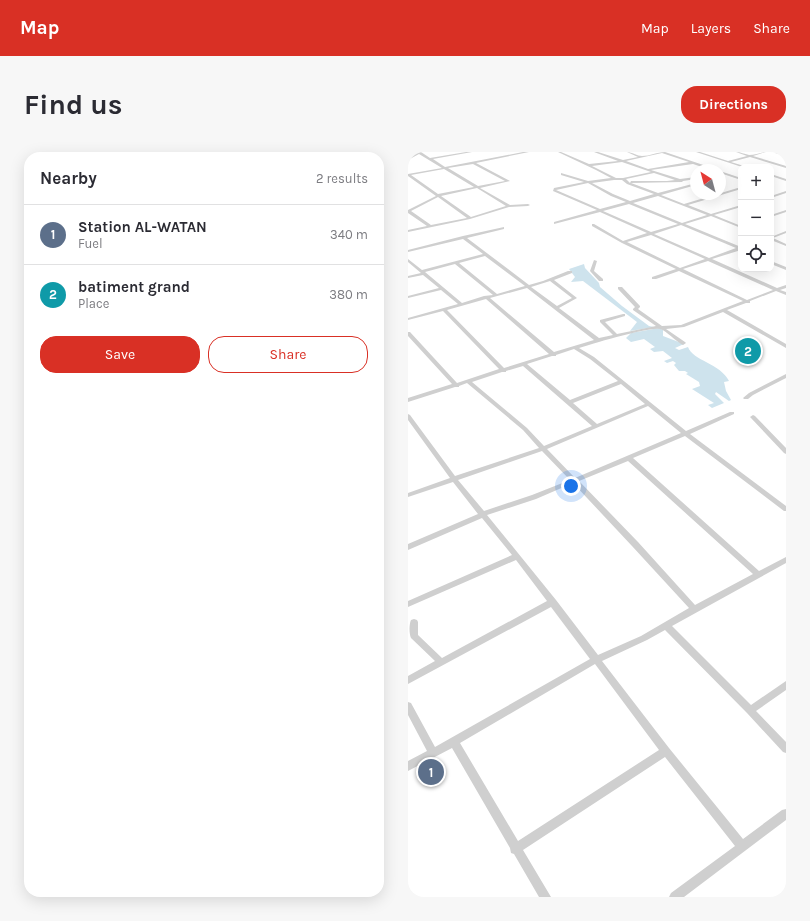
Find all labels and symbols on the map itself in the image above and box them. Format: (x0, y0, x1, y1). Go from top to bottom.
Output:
north arrow (690, 164, 726, 200)
pin: 2 (735, 336, 761, 366)
your location (561, 476, 581, 496)
pin: 1 (418, 757, 444, 787)

